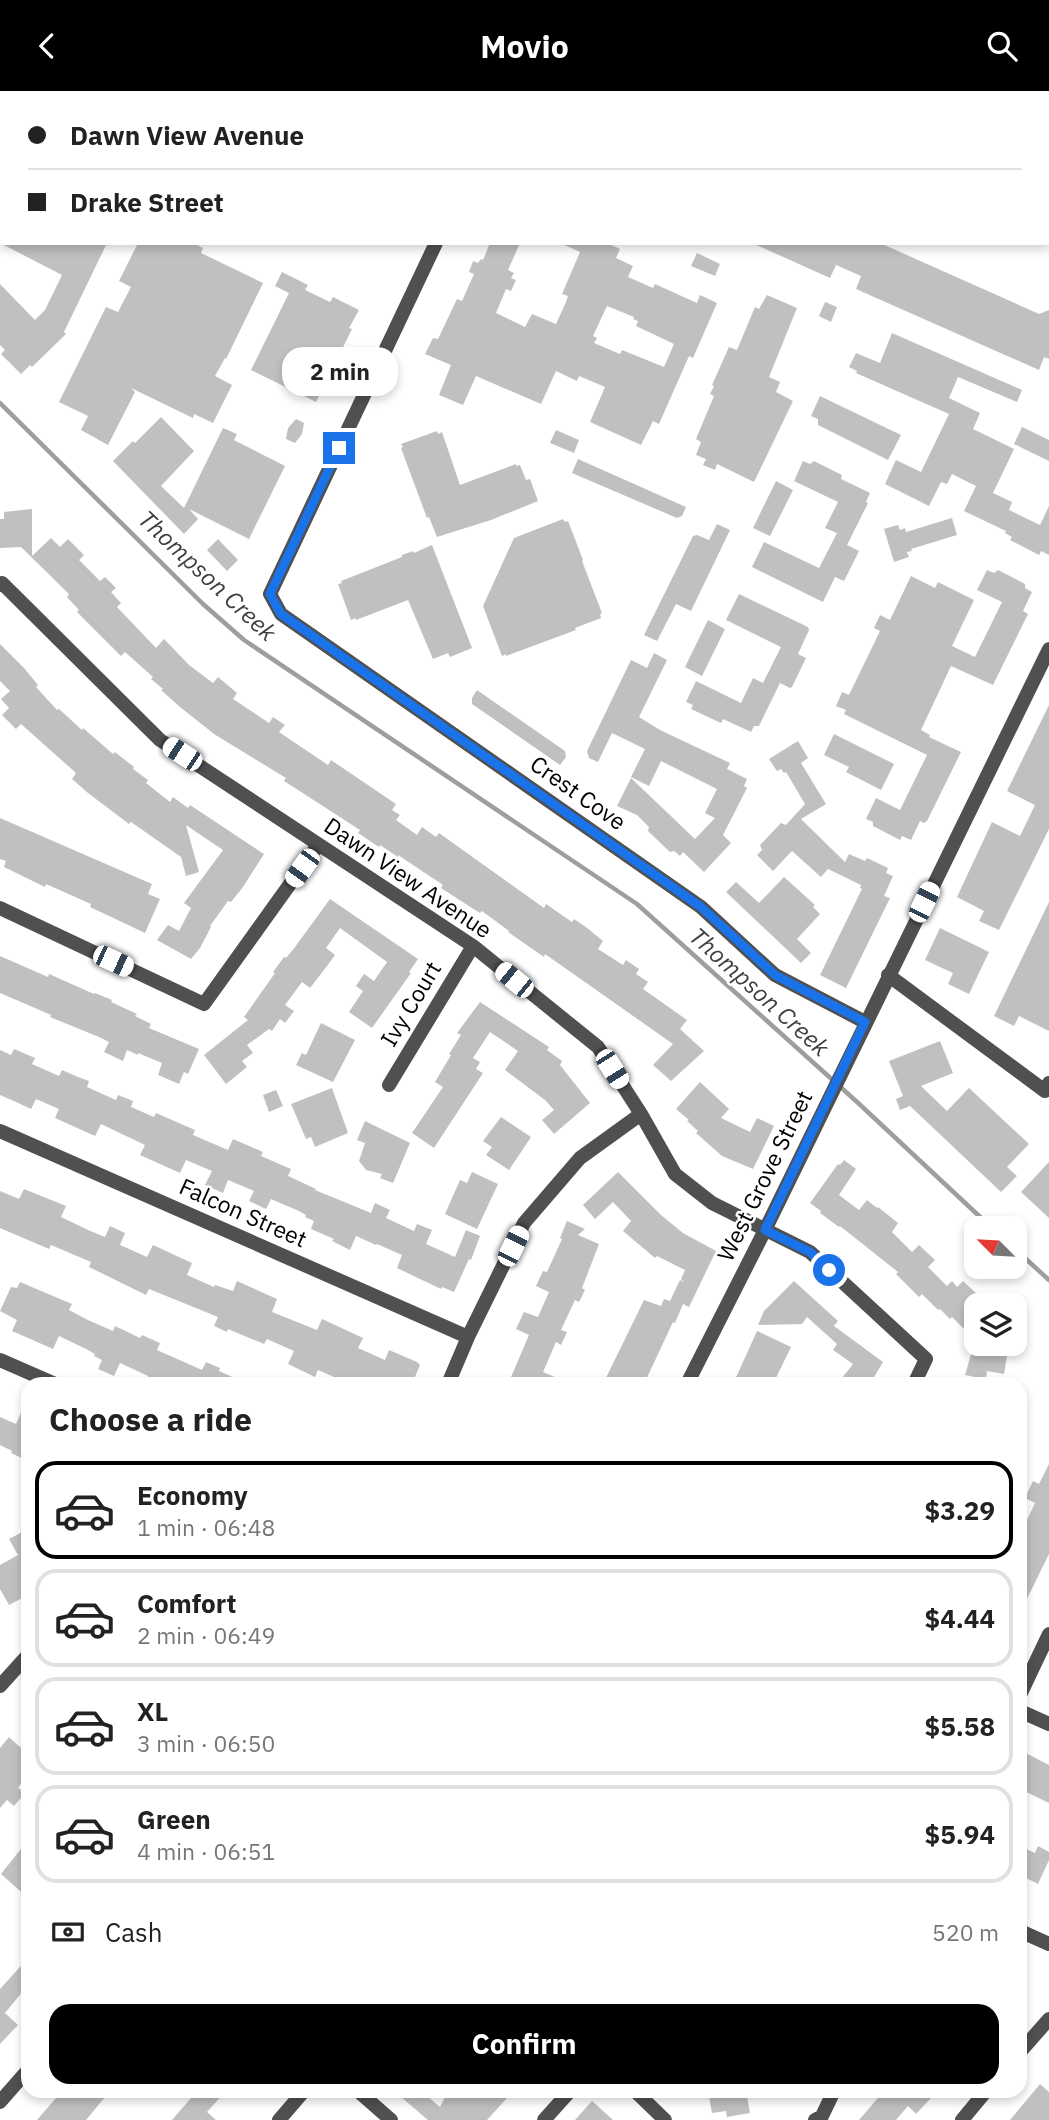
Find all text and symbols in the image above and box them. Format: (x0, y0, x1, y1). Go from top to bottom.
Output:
text: Movio (480, 25, 569, 67)
icon: back (28, 27, 66, 65)
icon: search (983, 27, 1021, 65)
text: Dawn View Avenue (70, 118, 304, 152)
text: Drake Street (70, 185, 224, 219)
callout: 2 min (281, 347, 397, 395)
text: 2 min (310, 356, 370, 386)
route end (323, 432, 355, 464)
water label: Thompson Creek (132, 503, 284, 648)
car (159, 734, 206, 774)
street label: Crest Cove (525, 748, 632, 836)
street label: Dawn View Avenue (319, 810, 498, 944)
car (282, 845, 323, 891)
car (906, 879, 943, 925)
water label: Thompson Creek (683, 920, 837, 1063)
car (90, 943, 137, 979)
street label: Ivy Court (373, 955, 447, 1052)
car (492, 959, 537, 1001)
car (592, 1046, 633, 1092)
street label: West Grove Street (710, 1085, 818, 1266)
street label: Falcon Street (175, 1171, 312, 1254)
north arrow (964, 1216, 1027, 1279)
map controls (964, 1216, 1027, 1356)
car (495, 1223, 532, 1269)
route start (813, 1254, 845, 1286)
button: layers (964, 1293, 1027, 1356)
text: Choose a ride (49, 1398, 252, 1440)
text: Economy (137, 1478, 248, 1512)
icon: car (53, 1479, 116, 1542)
text: $3.29 (925, 1493, 995, 1527)
text: 1 min · 06:48 (137, 1512, 275, 1542)
text: Comfort (137, 1586, 236, 1620)
icon: car (53, 1587, 116, 1650)
text: $4.44 (925, 1601, 995, 1635)
text: 2 min · 06:49 (137, 1620, 275, 1650)
text: XL (137, 1694, 168, 1728)
icon: car (53, 1695, 116, 1758)
text: $5.58 (925, 1709, 995, 1743)
text: 3 min · 06:50 (137, 1728, 275, 1758)
text: Green (137, 1802, 211, 1836)
icon: car (53, 1803, 116, 1866)
text: $5.94 (925, 1817, 995, 1851)
text: 4 min · 06:51 (137, 1836, 275, 1866)
icon: cash (49, 1913, 87, 1951)
text: Cash (105, 1915, 162, 1949)
text: 520 m (932, 1917, 999, 1947)
button: Confirm (49, 2004, 999, 2084)

